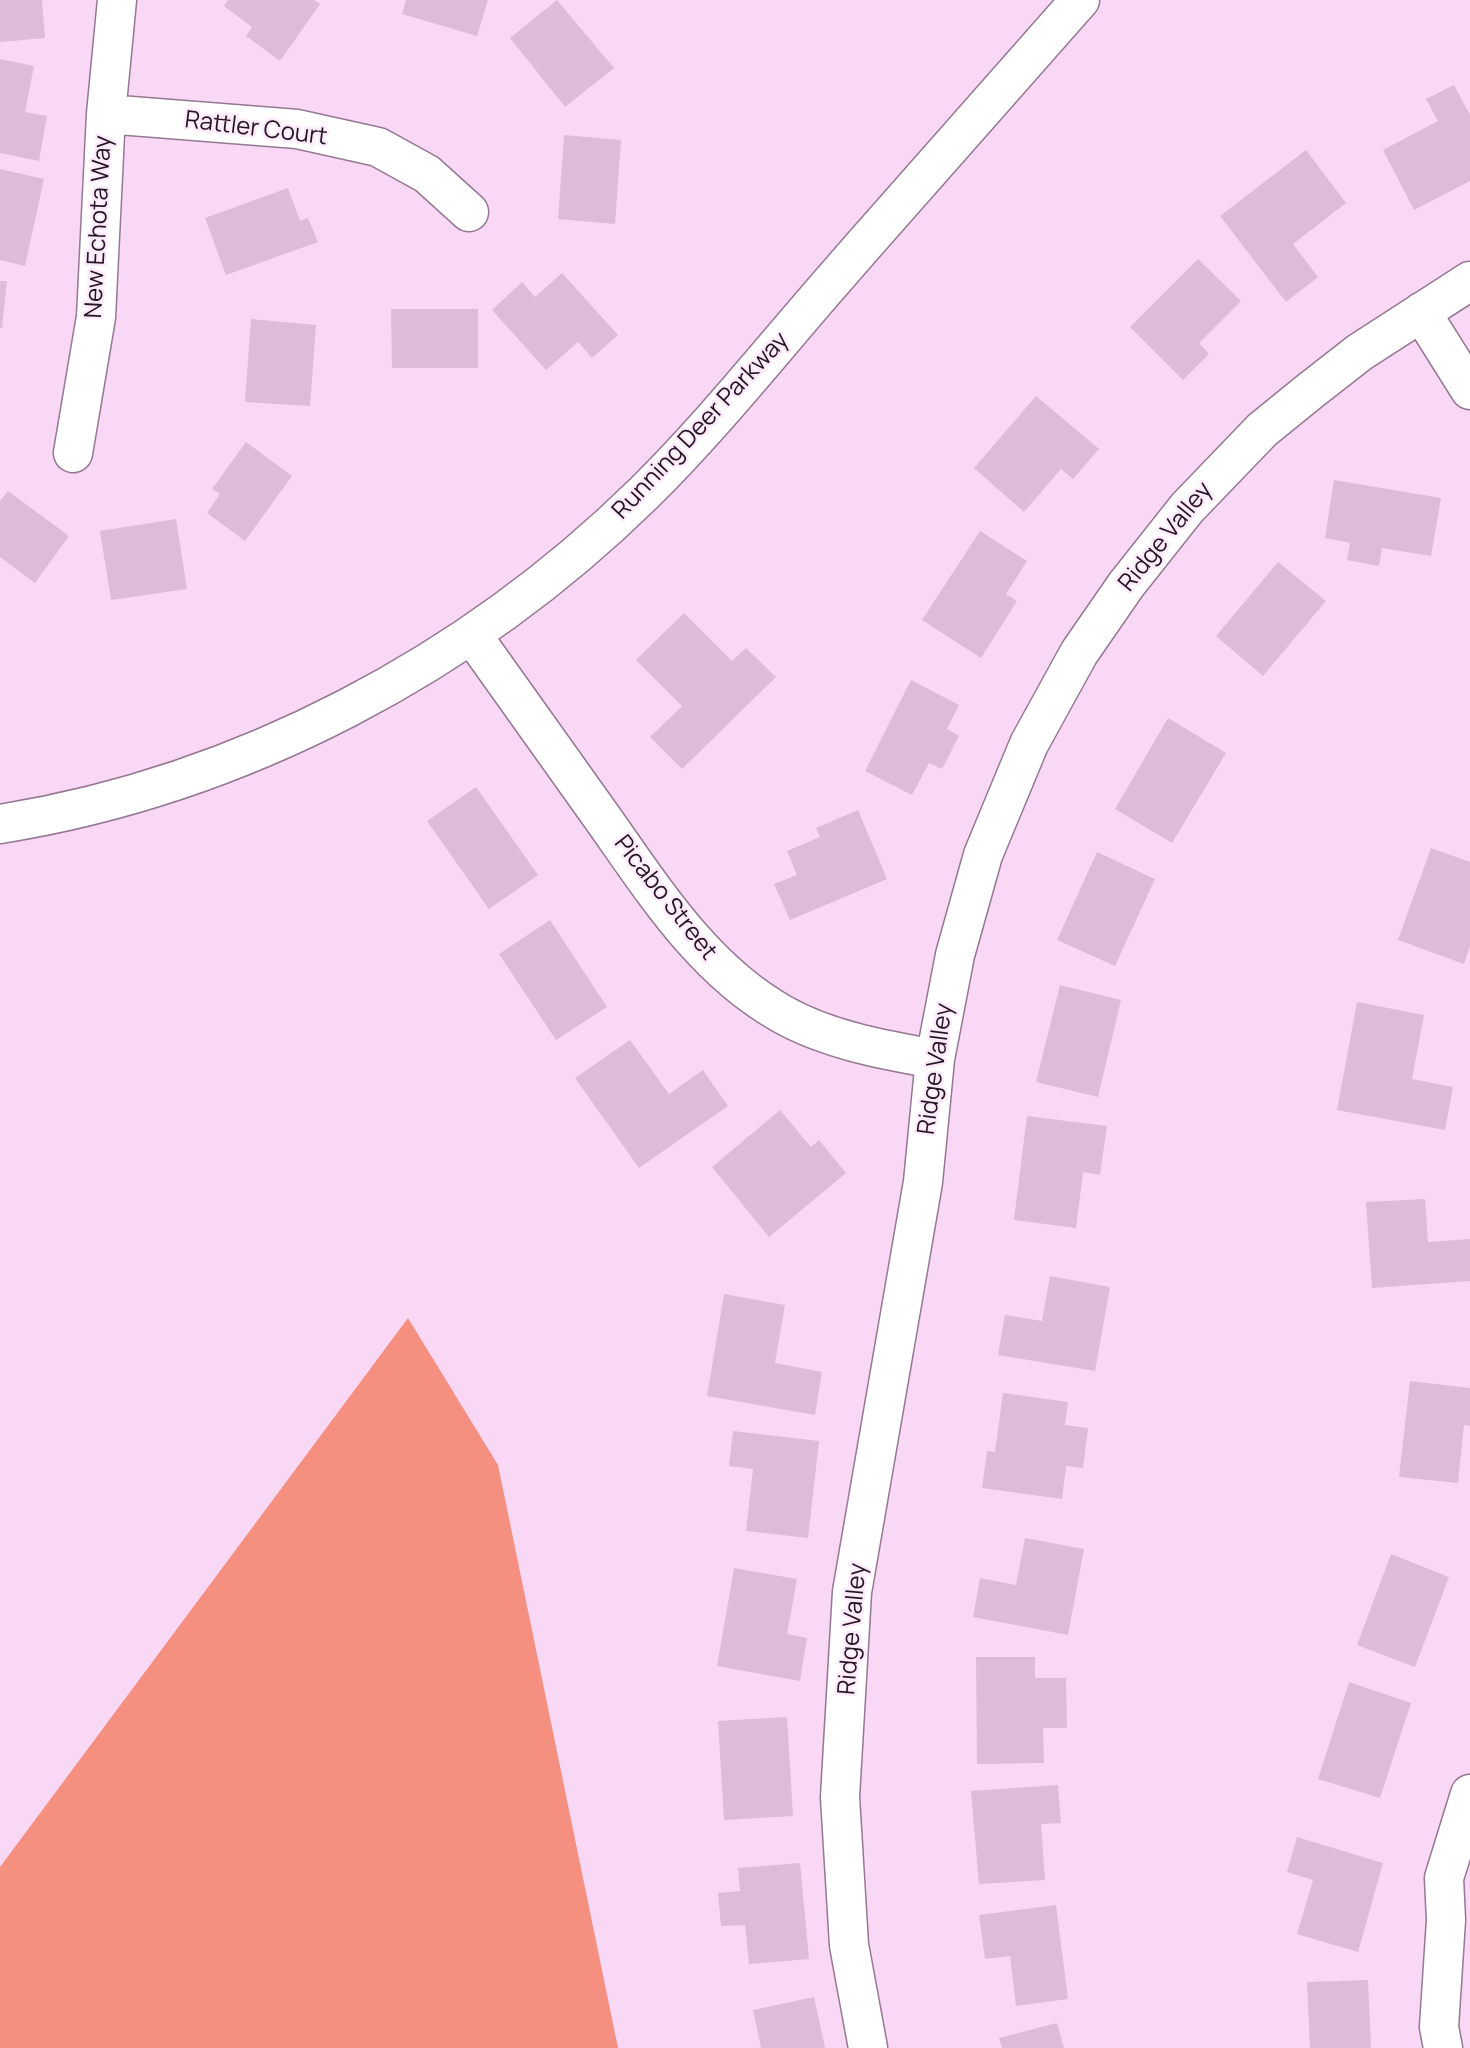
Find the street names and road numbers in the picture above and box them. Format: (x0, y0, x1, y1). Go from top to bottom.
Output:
street label: Rattler Court (183, 106, 329, 152)
street label: New Echota Way (80, 135, 118, 319)
street label: Running Deer Parkway (607, 327, 795, 525)
street label: Ridge Valley (1113, 476, 1219, 598)
street label: Picabo Street (607, 830, 723, 966)
street label: Ridge Valley (913, 1001, 959, 1137)
street label: Ridge Valley (833, 1562, 873, 1696)

